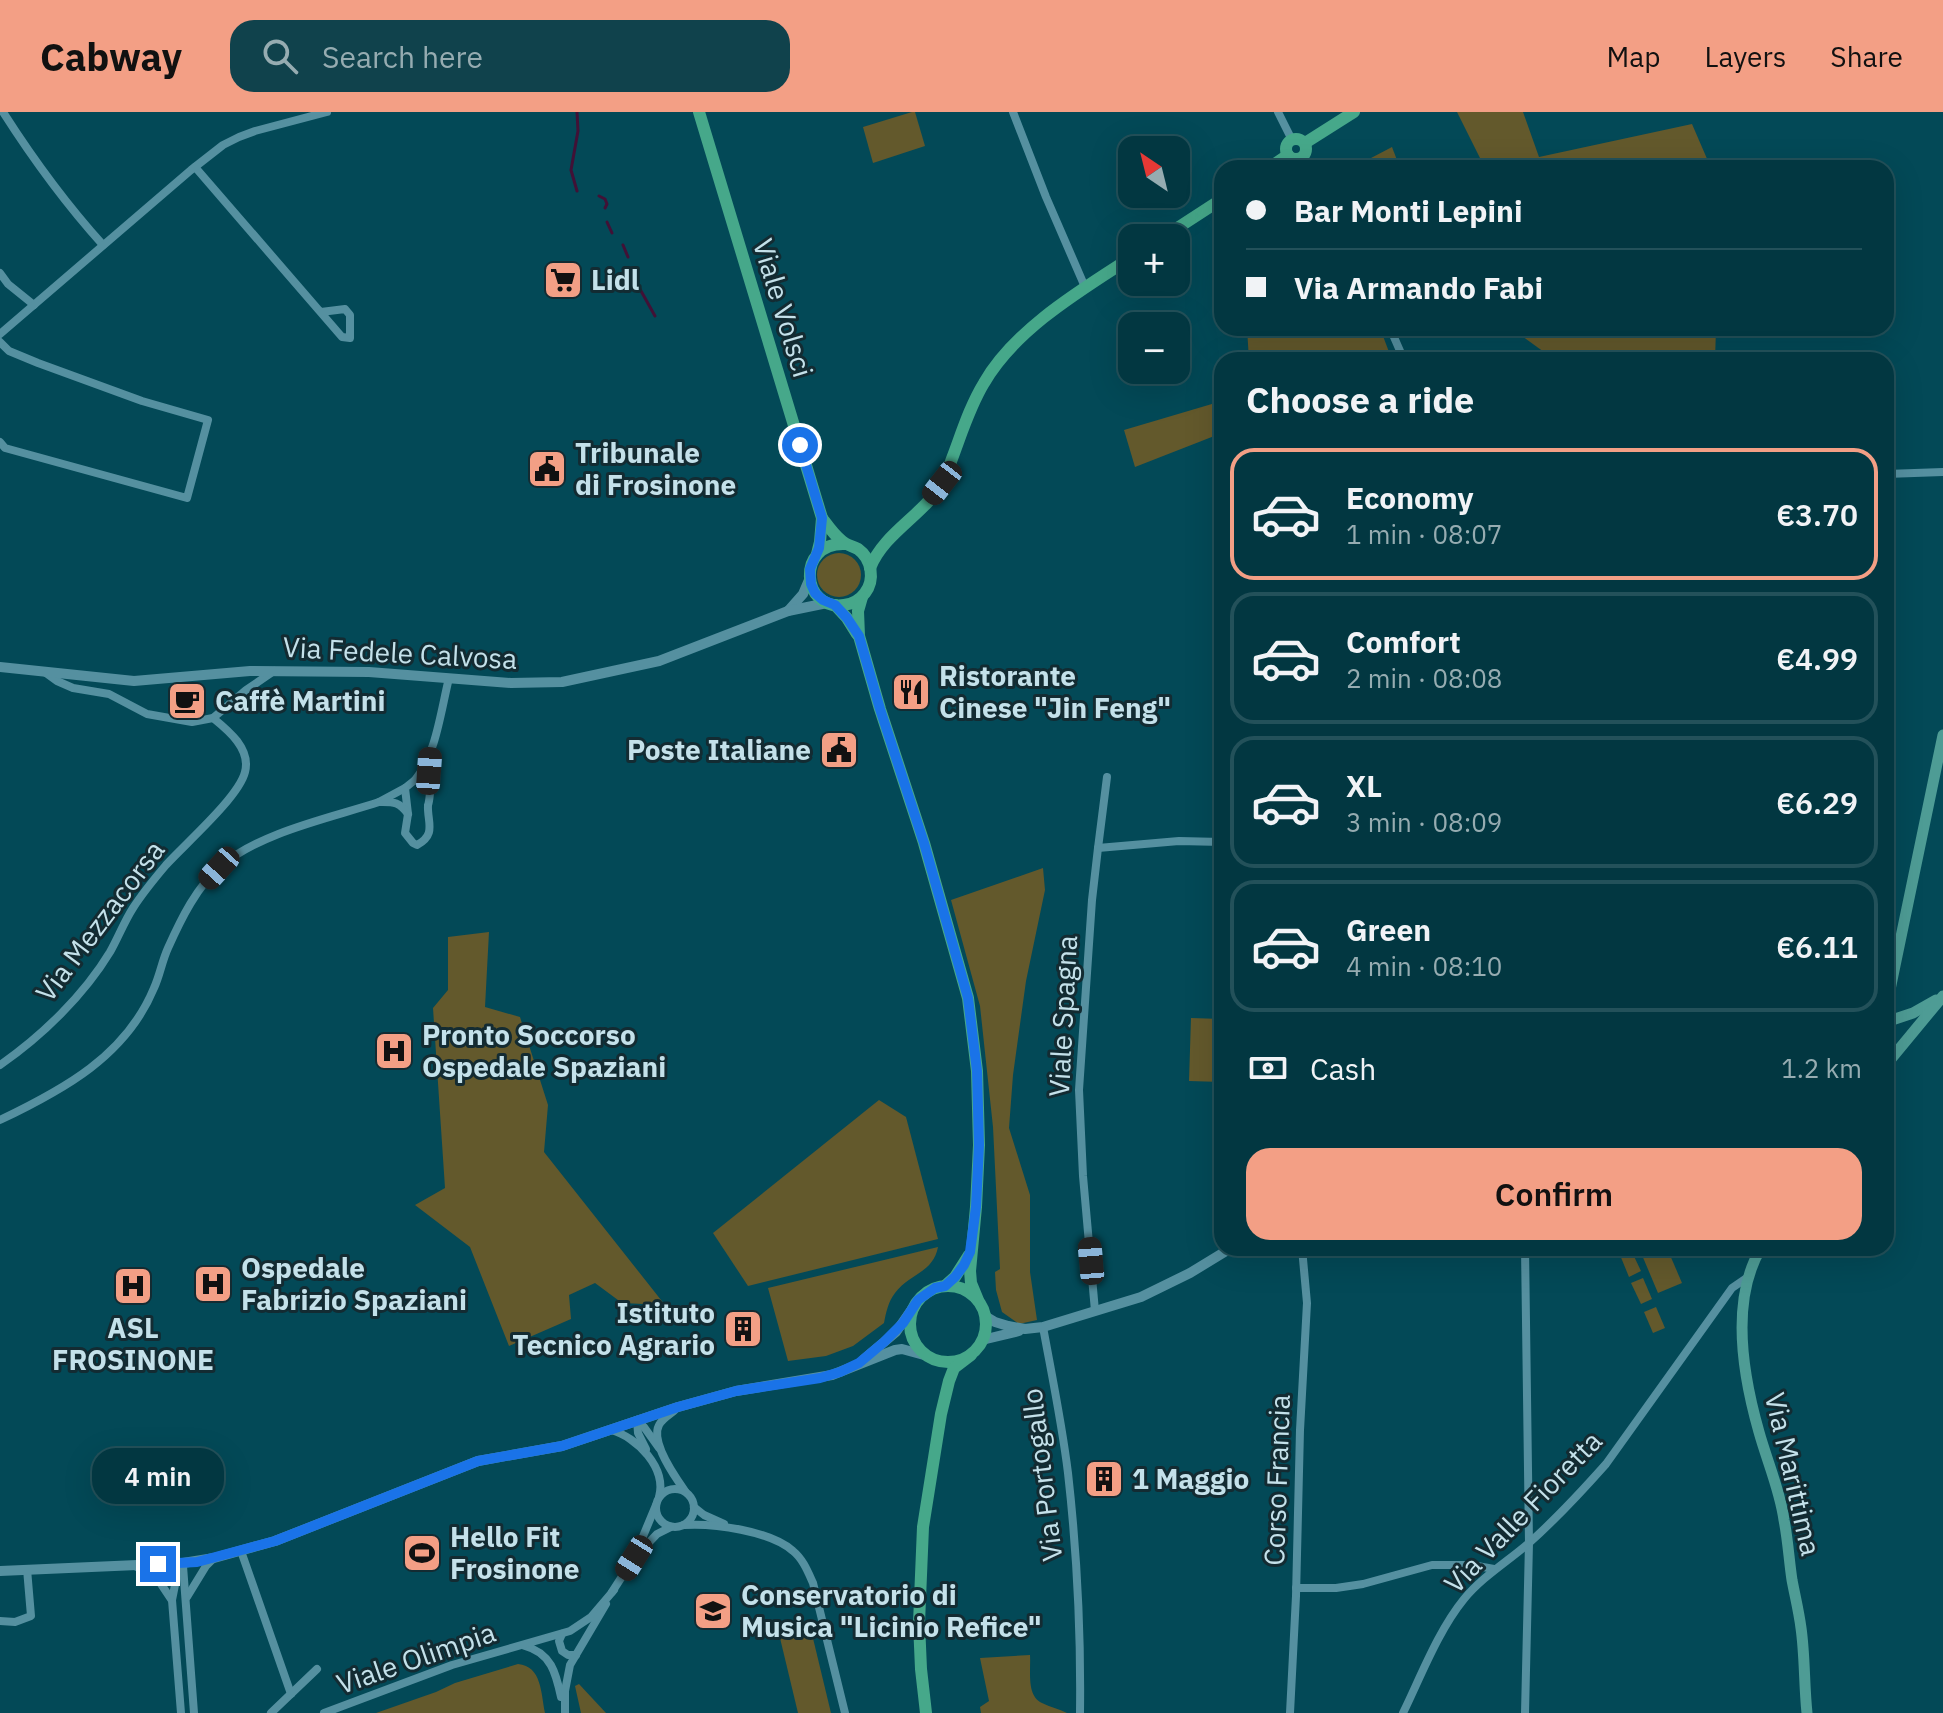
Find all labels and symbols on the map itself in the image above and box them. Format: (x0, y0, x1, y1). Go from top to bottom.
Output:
north arrow (1118, 136, 1190, 208)
street label: Viale Volsci (745, 234, 822, 382)
supermarket icon: Lidl (542, 259, 584, 301)
place label: Lidl (591, 261, 639, 298)
route start (782, 427, 818, 463)
place label: Tribunale di Frosinone (575, 434, 736, 503)
public building icon: Tribunale di Frosinone (526, 448, 568, 490)
car (918, 457, 966, 509)
street label: Via Fedele Calvosa (282, 628, 518, 677)
place label: Ristorante Cinese "Jin Feng" (939, 657, 1171, 726)
restaurant icon: Ristorante Cinese "Jin Feng" (890, 671, 932, 713)
cafe icon: Caffè Martini (166, 680, 208, 722)
place label: Caffè Martini (215, 682, 385, 719)
public building icon: Poste Italiane (818, 729, 860, 771)
place label: Poste Italiane (627, 731, 811, 768)
car (415, 746, 443, 796)
street label: Via Mezzacorsa (27, 832, 172, 1009)
car (194, 842, 244, 894)
street label: Viale Spagna (1040, 934, 1085, 1098)
place label: Pronto Soccorso Ospedale Spaziani (422, 1016, 666, 1085)
hospital icon: Pronto Soccorso Ospedale Spaziani (373, 1030, 415, 1072)
car (1077, 1236, 1105, 1286)
place label: Ospedale Fabrizio Spaziani (241, 1249, 467, 1318)
hospital icon: Ospedale Fabrizio Spaziani (192, 1263, 234, 1305)
hospital icon: ASL FROSINONE (112, 1265, 154, 1307)
place label: Istituto Tecnico Agrario (512, 1294, 715, 1363)
building icon: Istituto Tecnico Agrario (722, 1308, 764, 1350)
place label: ASL FROSINONE (52, 1309, 214, 1378)
street label: Via Portogallo (1013, 1386, 1070, 1564)
street label: Via Marittima (1757, 1389, 1830, 1559)
street label: Corso Francia (1255, 1394, 1298, 1566)
street label: Via Valle Fioretta (1436, 1423, 1610, 1601)
callout: 4 min (92, 1448, 224, 1504)
building icon: 1 Maggio (1083, 1458, 1125, 1500)
place label: 1 Maggio (1132, 1460, 1249, 1497)
place label: Hello Fit Frosinone (450, 1518, 580, 1587)
car (611, 1531, 657, 1585)
sports icon: Hello Fit Frosinone (401, 1532, 443, 1574)
route end (140, 1546, 176, 1582)
place label: Conservatorio di Musica "Licinio Refice" (741, 1576, 1042, 1645)
school or university icon: Conservatorio di Musica "Licinio Refice" (692, 1590, 734, 1632)
street label: Viale Olimpia (331, 1613, 500, 1702)

